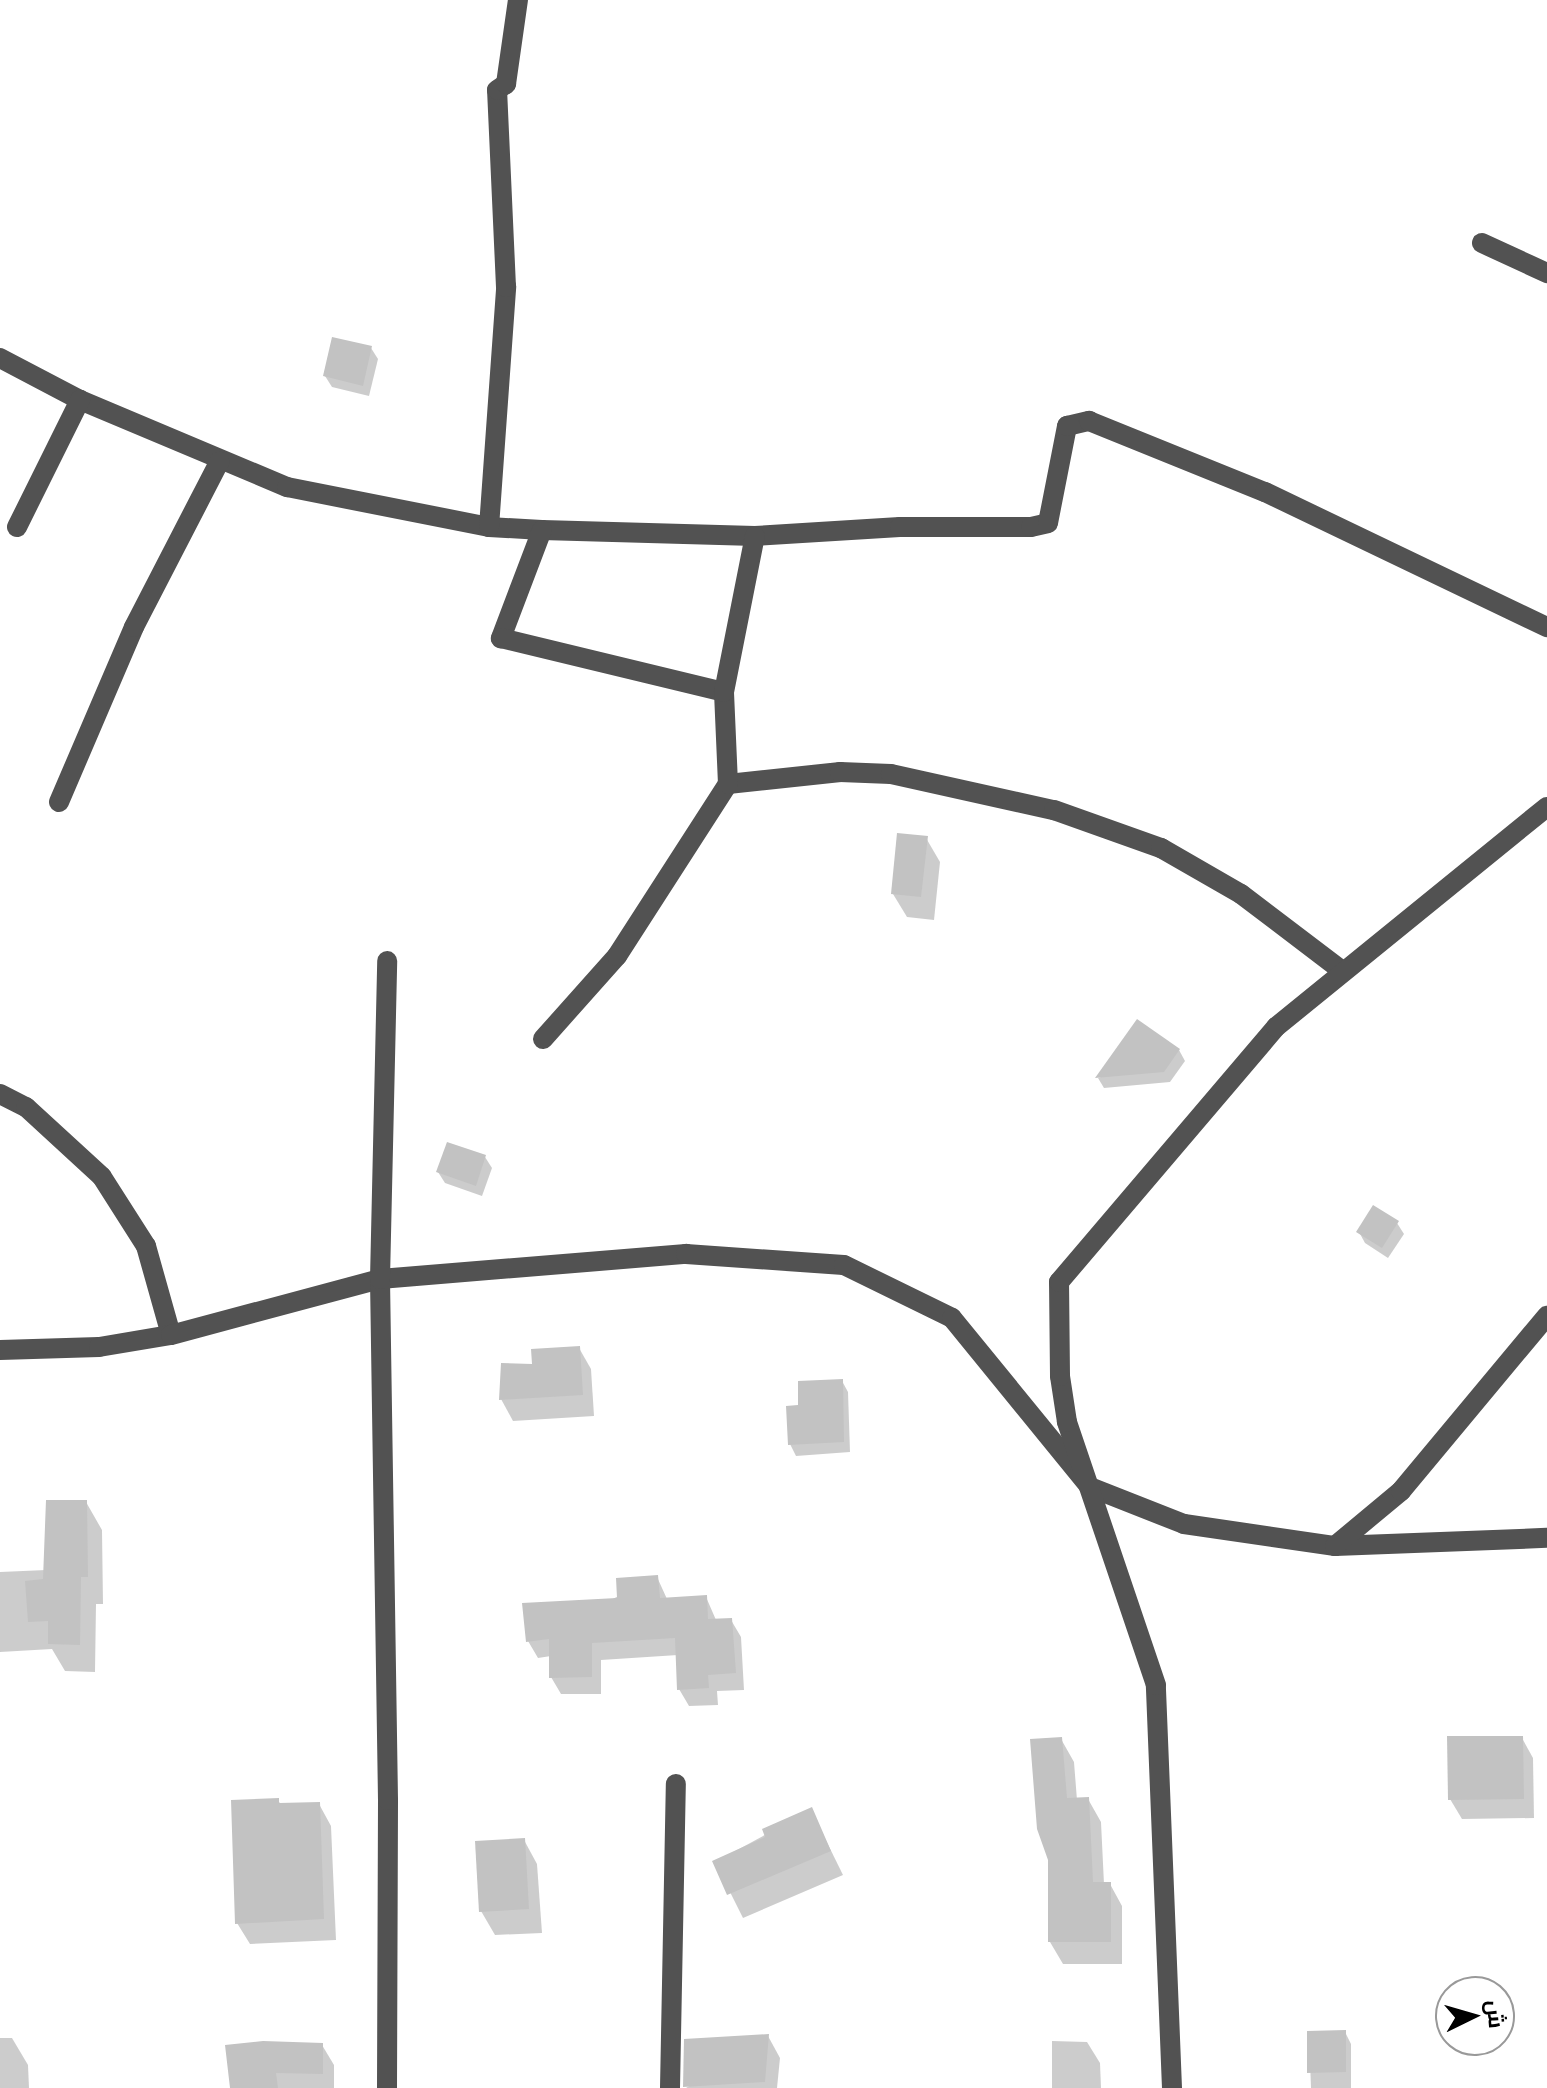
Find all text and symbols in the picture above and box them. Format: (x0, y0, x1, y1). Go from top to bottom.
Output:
north arrow (1435, 1976, 1515, 2056)
text: ش (1483, 1999, 1511, 2029)

